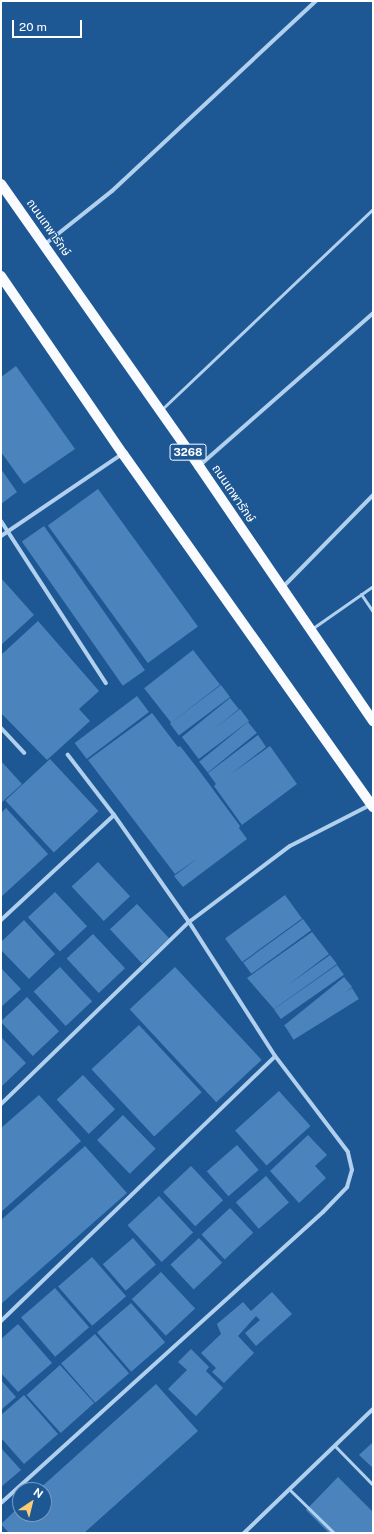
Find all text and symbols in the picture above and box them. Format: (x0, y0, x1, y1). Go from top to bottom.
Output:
scale bar (14, 12, 84, 38)
text: 20 m (19, 20, 47, 34)
street label: ถนนเทพารักษ์ (23, 197, 73, 259)
road number: 3268 (169, 443, 207, 461)
street label: ถนนเทพารักษ์ (208, 462, 258, 526)
north arrow (12, 1482, 52, 1522)
text: N (31, 1486, 45, 1500)

